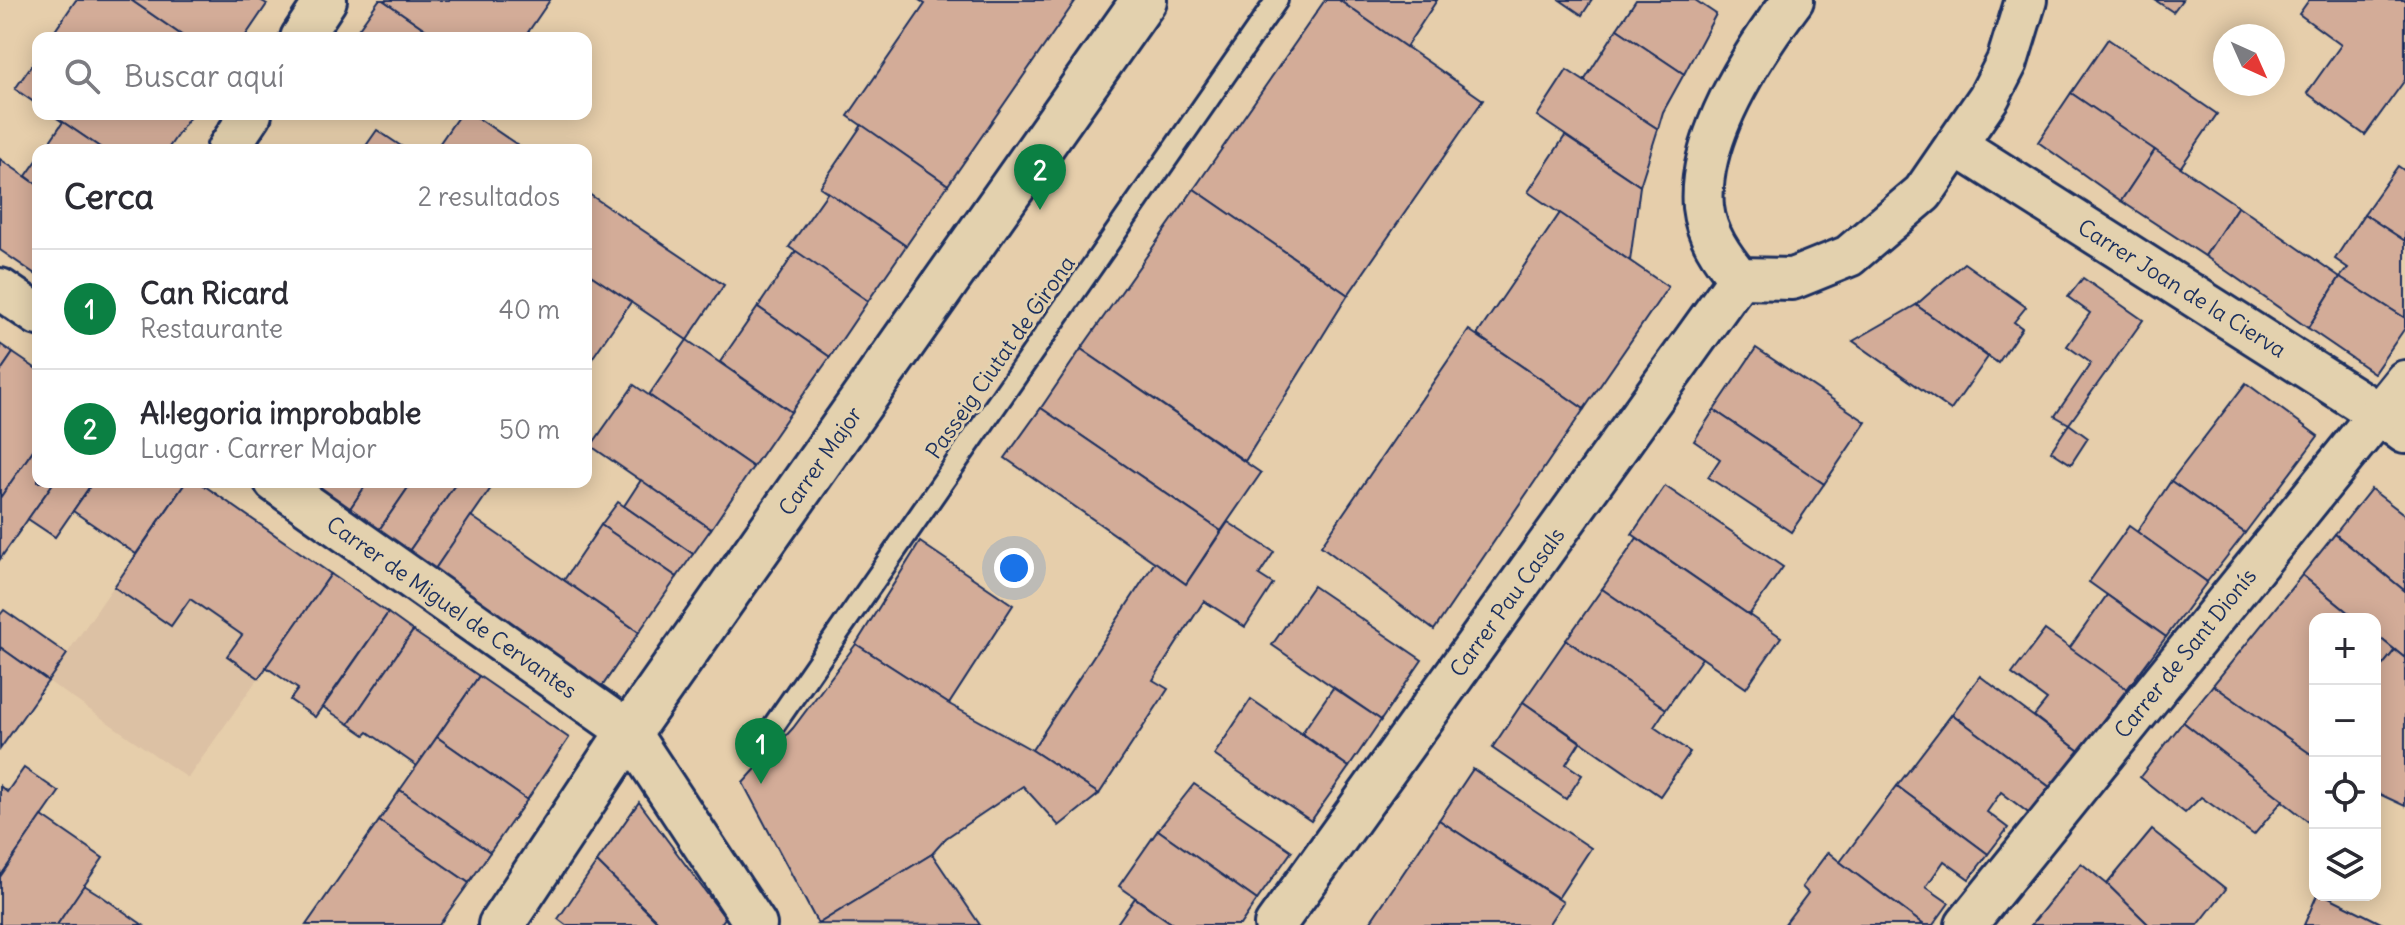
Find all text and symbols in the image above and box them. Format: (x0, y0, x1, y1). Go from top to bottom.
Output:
north arrow (2213, 24, 2285, 96)
search box (32, 32, 592, 120)
icon: search (60, 54, 104, 98)
text: Buscar aquí (124, 57, 284, 95)
pin: 2 (1014, 144, 1066, 210)
text: Cerca (64, 175, 154, 218)
text: 2 resultados (418, 180, 560, 213)
street label: Carrer Joan de la Cierva (2073, 212, 2291, 364)
street label: Passeig Ciutat de Girona (919, 250, 1081, 464)
text: Can Ricard (140, 274, 289, 312)
text: 1 (85, 293, 95, 326)
text: 40 m (499, 293, 560, 326)
text: Restaurante (140, 312, 283, 345)
text: Al·legoria improbable (140, 394, 422, 432)
street label: Carrer Major (772, 401, 868, 521)
text: 2 (83, 413, 97, 446)
text: 50 m (499, 413, 560, 446)
text: Lugar · Carrer Major (140, 432, 377, 465)
street label: Carrer de Miguel de Cervantes (321, 510, 583, 704)
street label: Carrer Pau Casals (1443, 522, 1571, 682)
your location (994, 548, 1034, 588)
street label: Carrer de Sant Dionís (2108, 562, 2262, 744)
map controls (2309, 613, 2381, 901)
button: + (2309, 613, 2381, 685)
button: − (2309, 685, 2381, 757)
pin: 1 (735, 718, 787, 784)
button: locate (2309, 757, 2381, 829)
button: layers (2309, 829, 2381, 901)

